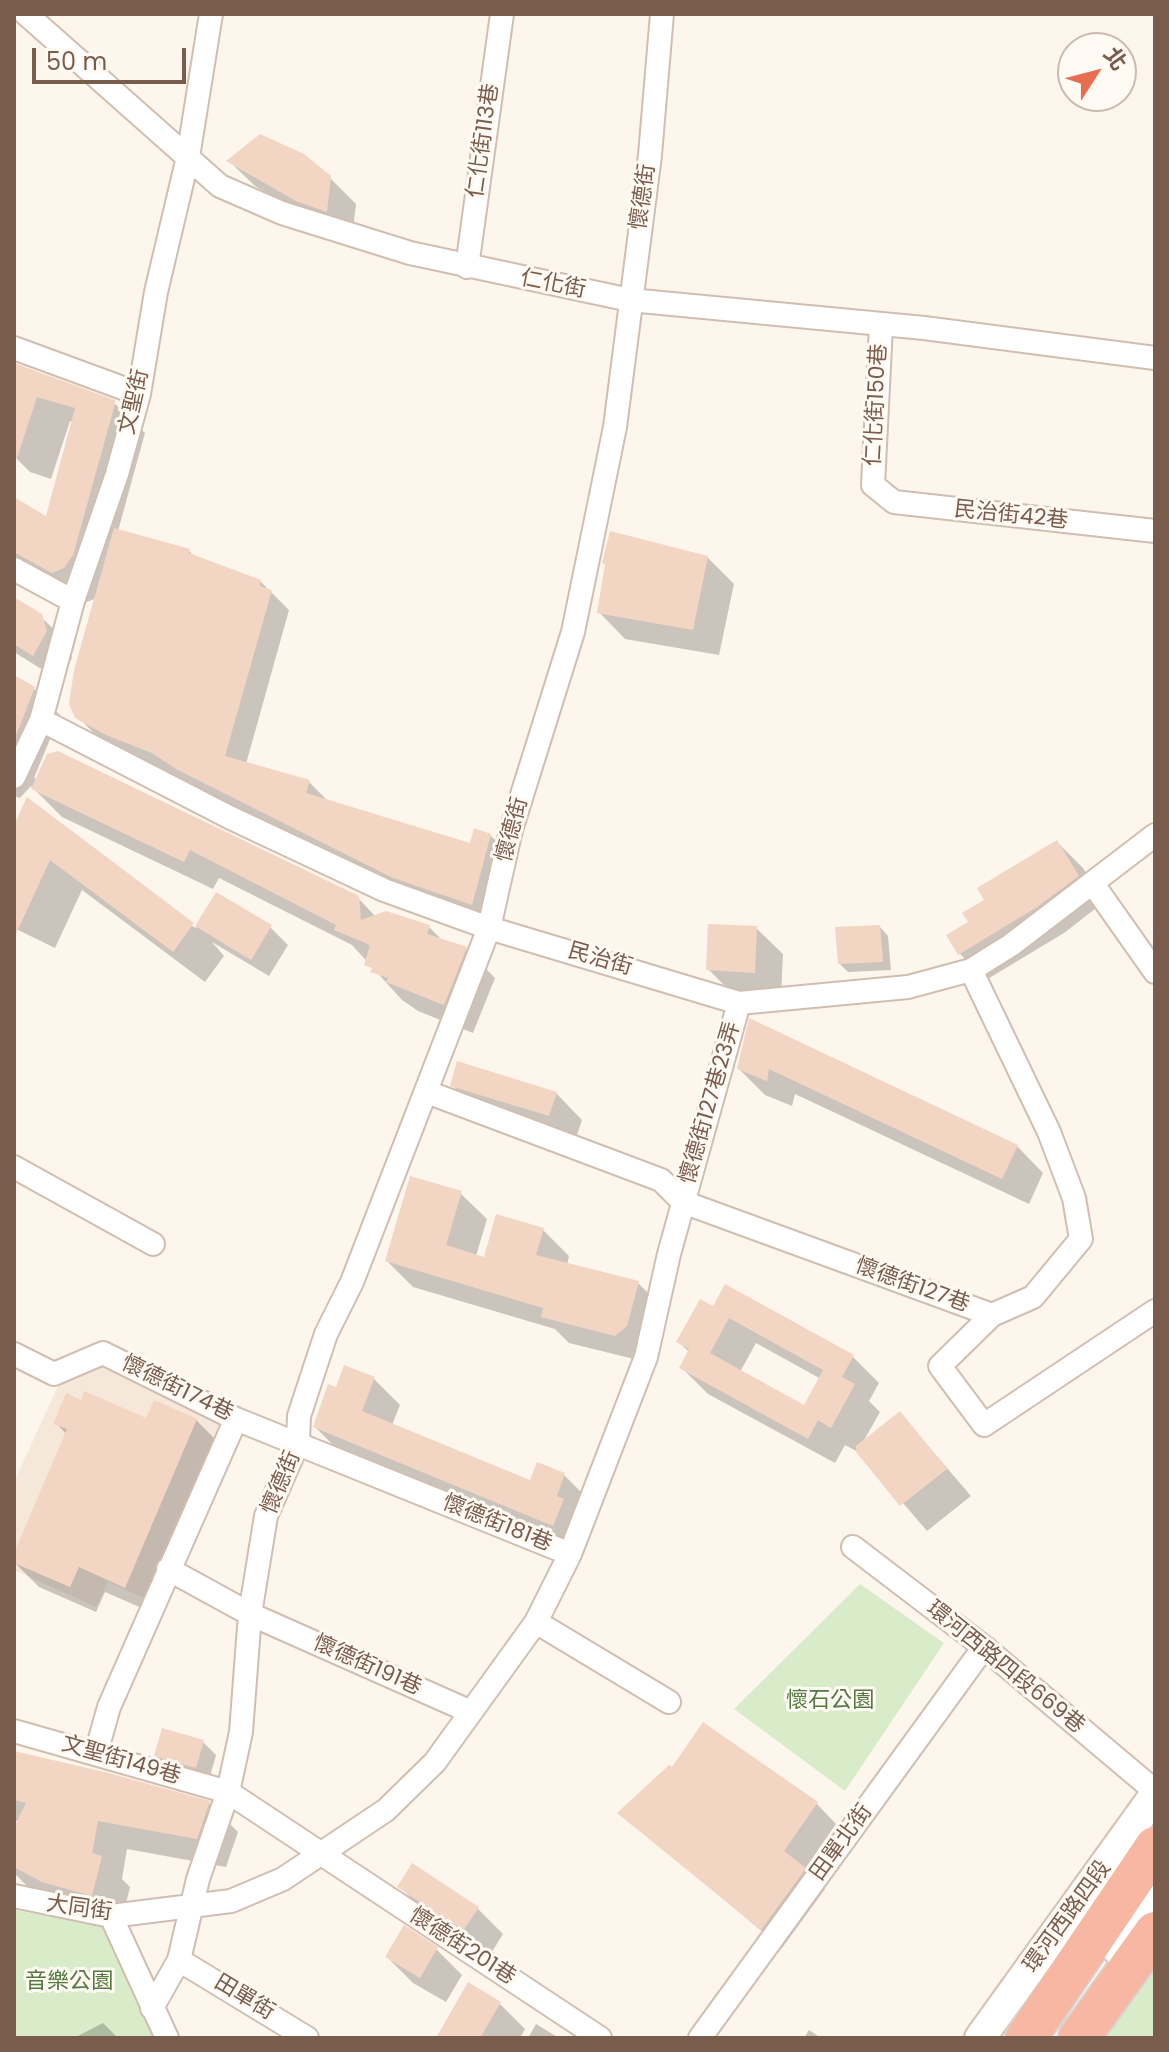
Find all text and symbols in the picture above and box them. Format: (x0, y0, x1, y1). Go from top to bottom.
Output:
scale bar (36, 32, 190, 82)
north arrow (1057, 32, 1137, 112)
text: 北 (1096, 41, 1134, 77)
text: 50 m (46, 45, 107, 78)
street label: 仁化街113巷 (463, 82, 505, 200)
street label: 懷德街 (626, 162, 662, 232)
street label: 仁化街 (518, 266, 588, 304)
street label: 仁化街150巷 (861, 343, 893, 467)
street label: 文聖街 (115, 367, 155, 437)
street label: 民治街42巷 (953, 497, 1069, 535)
street label: 懷德街 (492, 795, 534, 865)
street label: 民治街 (565, 938, 635, 982)
street label: 懷德街127巷23弄 (675, 1019, 747, 1187)
street label: 懷德街127巷 (851, 1253, 973, 1319)
street label: 懷德街174巷 (117, 1351, 237, 1427)
street label: 懷德街 (257, 1447, 307, 1519)
street label: 懷德街181巷 (438, 1490, 556, 1558)
street label: 環河西路四段669巷 (921, 1596, 1089, 1740)
street label: 懷德街191巷 (309, 1630, 425, 1702)
park label: 懷石公園 (786, 1688, 874, 1714)
street label: 文聖街149巷 (58, 1731, 184, 1791)
street label: 田單北街 (805, 1800, 879, 1886)
street label: 環河西路四段 (1019, 1856, 1117, 1978)
street label: 大同街 (44, 1891, 114, 1927)
street label: 懷德街201巷 (404, 1903, 520, 1991)
park label: 音樂公園 (25, 1969, 113, 1995)
street label: 田單街 (209, 1970, 279, 2026)

